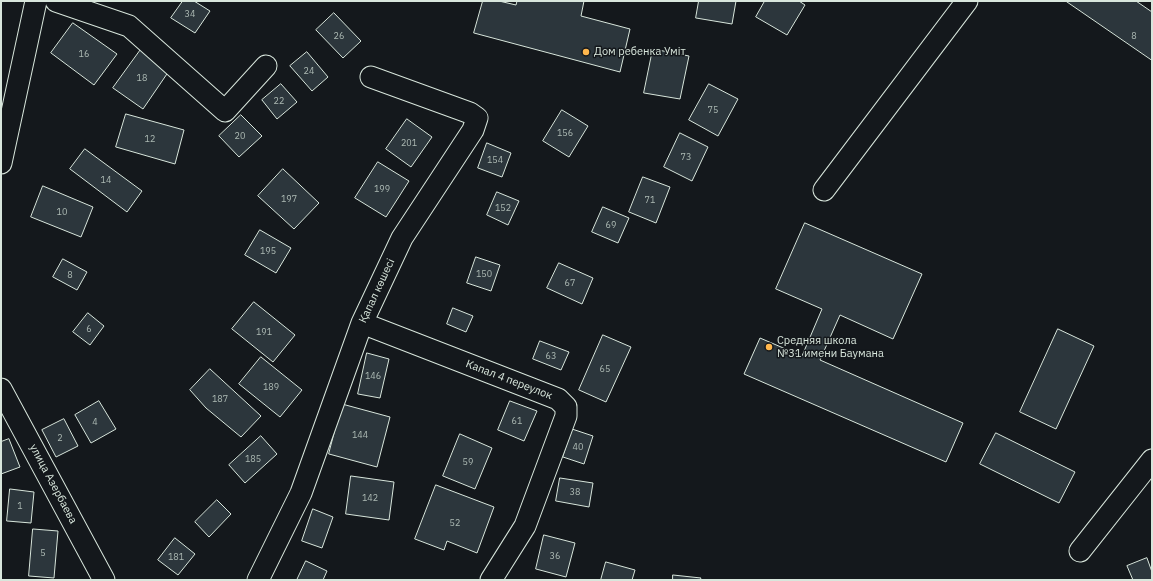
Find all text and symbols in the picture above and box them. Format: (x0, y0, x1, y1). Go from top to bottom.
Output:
house number: 34 (185, 9, 195, 19)
house number: 26 (334, 31, 344, 41)
house number: 8 (1131, 31, 1137, 41)
place label: Дом ребенка Умiт (594, 45, 686, 59)
marker: Дом ребенка Умiт (581, 47, 591, 57)
house number: 16 (79, 49, 89, 59)
house number: 24 (304, 66, 314, 76)
house number: 18 (137, 73, 147, 83)
house number: 22 (274, 96, 284, 106)
house number: 75 (708, 105, 718, 115)
house number: 156 (557, 128, 573, 138)
house number: 20 (235, 131, 245, 141)
house number: 12 (145, 134, 155, 144)
house number: 201 (401, 138, 417, 148)
house number: 73 (681, 152, 691, 162)
house number: 154 (487, 155, 503, 165)
house number: 14 (101, 175, 111, 185)
house number: 199 (374, 184, 390, 194)
house number: 197 (281, 194, 297, 204)
house number: 71 (645, 195, 655, 205)
house number: 152 (495, 203, 511, 213)
house number: 10 (57, 207, 67, 217)
house number: 69 (606, 220, 616, 230)
house number: 195 (260, 246, 276, 256)
street label: Қапал көшесі (356, 257, 398, 325)
house number: 150 (476, 269, 492, 279)
house number: 8 (67, 270, 73, 280)
house number: 67 (565, 278, 575, 288)
house number: 6 (86, 324, 92, 334)
house number: 191 (256, 327, 272, 337)
place label: Средняя школа №31 имени Баумана (777, 334, 884, 360)
marker: Средняя школа №31 имени Баумана (764, 342, 774, 352)
house number: 63 (546, 351, 556, 361)
street label: Капал 4 переулок (464, 357, 554, 403)
house number: 65 (600, 364, 610, 374)
house number: 146 (365, 371, 381, 381)
house number: 189 (263, 382, 279, 392)
house number: 187 (212, 394, 228, 404)
house number: 61 (512, 416, 522, 426)
house number: 4 (92, 417, 98, 427)
house number: 144 (352, 430, 368, 440)
house number: 2 (57, 433, 63, 443)
street label: улица Азербаева (26, 442, 80, 526)
house number: 40 (573, 442, 583, 452)
house number: 185 (245, 454, 261, 464)
house number: 59 (463, 457, 473, 467)
house number: 38 (570, 487, 580, 497)
house number: 142 (362, 493, 378, 503)
house number: 1 (17, 501, 23, 511)
house number: 52 (450, 518, 460, 528)
house number: 5 (40, 548, 46, 558)
house number: 36 (550, 551, 560, 561)
house number: 181 (168, 552, 184, 562)

